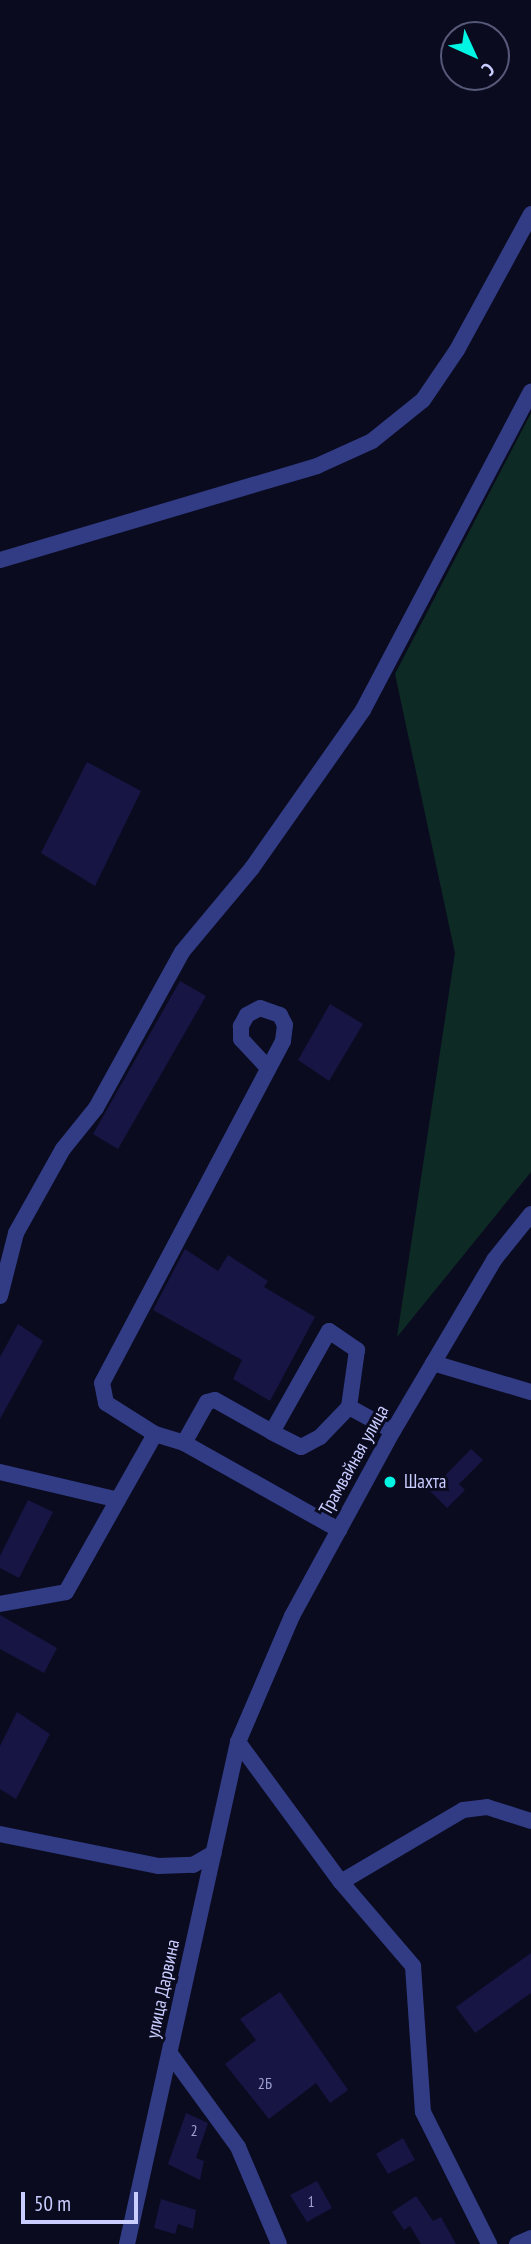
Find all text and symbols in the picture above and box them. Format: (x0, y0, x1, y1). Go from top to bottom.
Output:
north arrow (440, 21, 510, 91)
text: С (477, 58, 500, 81)
street label: Трамвайная улица (314, 1401, 394, 1519)
place label: Шахта (404, 1471, 446, 1493)
marker: Шахта (382, 1474, 398, 1490)
street label: улица Дарвина (141, 1937, 185, 2041)
house number: 2Б (258, 2073, 272, 2093)
house number: 2 (190, 2120, 198, 2140)
scale bar (24, 2178, 142, 2222)
text: 50 m (34, 2190, 71, 2217)
house number: 1 (307, 2191, 315, 2211)

